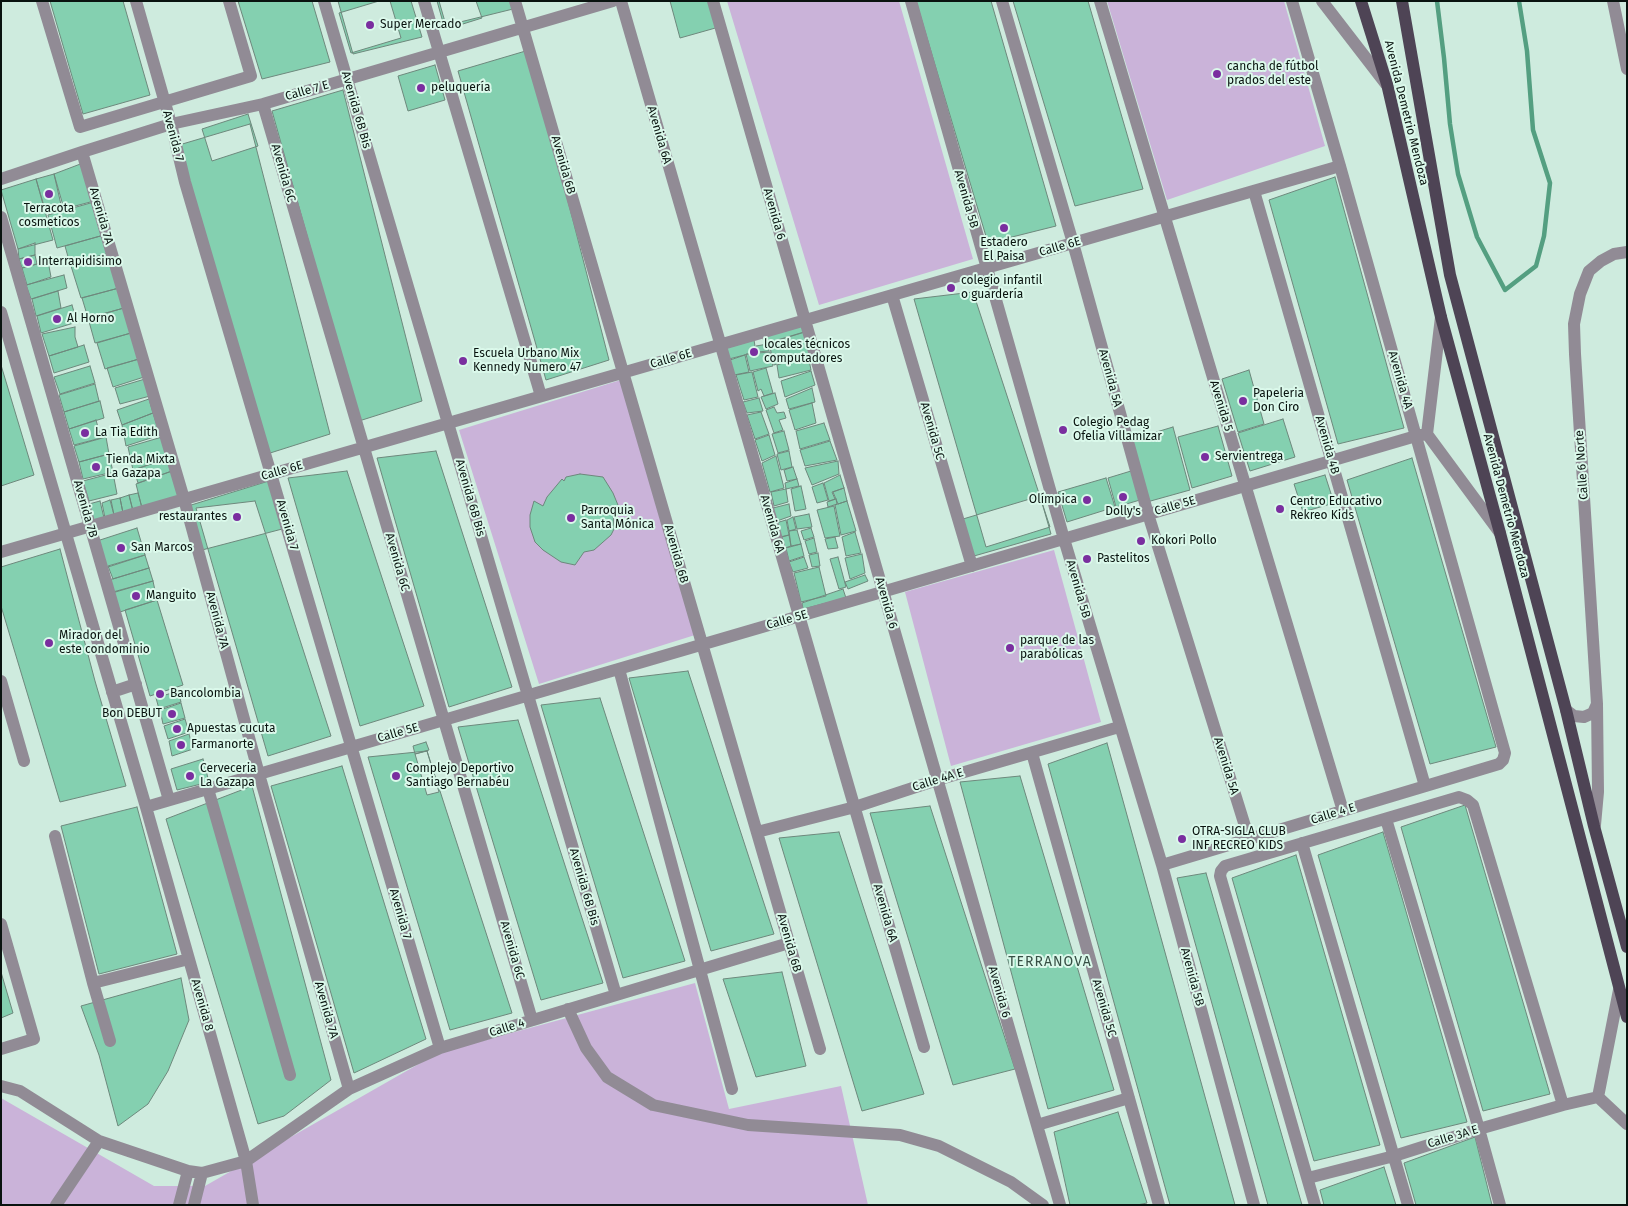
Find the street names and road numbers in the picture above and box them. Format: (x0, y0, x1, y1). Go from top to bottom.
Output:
street label: Avenida Demetrio Mendoza (1381, 39, 1431, 187)
street label: Avenida 6B Bis (338, 70, 374, 150)
street label: Calle 7 E (284, 78, 330, 104)
street label: Avenida 6A (644, 104, 674, 166)
street label: Avenida 7 (159, 109, 187, 163)
street label: Avenida 6B (548, 134, 578, 196)
street label: Avenida 6C (268, 142, 298, 204)
street label: Avenida 5B (951, 168, 981, 230)
street label: Avenida 7A (86, 186, 116, 246)
street label: Avenida 6 (760, 187, 788, 241)
street label: Calle 6E (1038, 234, 1082, 260)
street label: Calle 6E (649, 346, 693, 372)
street label: Avenida 5A (1095, 347, 1125, 409)
street label: Avenida 4A (1385, 349, 1415, 411)
street label: Avenida 5 (1206, 379, 1236, 433)
street label: Avenida 5C (917, 401, 947, 461)
street label: Avenida 4B (1312, 414, 1342, 476)
street label: Calle 6 Norte (1572, 430, 1592, 500)
street label: Avenida Demetrio Mendoza (1480, 432, 1532, 580)
street label: Calle 6E (260, 458, 304, 484)
street label: Avenida 6B Bis (452, 458, 488, 538)
street label: Avenida 7B (70, 479, 100, 539)
street label: Avenida 6A (757, 493, 787, 555)
street label: Calle 5E (1153, 493, 1197, 519)
street label: Avenida 7 (273, 498, 301, 552)
street label: Avenida 6B (661, 523, 691, 585)
street label: Avenida 6C (382, 531, 412, 593)
street label: Avenida 5B (1063, 558, 1093, 620)
street label: Avenida 6 (872, 576, 900, 630)
street label: Avenida 7A (202, 590, 232, 650)
street label: Calle 5E (765, 607, 809, 633)
street label: Calle 5E (376, 720, 420, 746)
street label: Avenida 5A (1210, 735, 1242, 797)
street label: Calle 4A E (911, 765, 965, 795)
street label: Calle 4 E (1309, 800, 1357, 828)
street label: Avenida 6B Bis (566, 847, 602, 927)
street label: Avenida 6A (870, 882, 900, 944)
street label: Avenida 7 (386, 887, 414, 941)
street label: Avenida 6B (774, 912, 804, 974)
street label: Avenida 6C (497, 919, 527, 981)
street label: Avenida 5B (1177, 946, 1207, 1008)
street label: Avenida 6 (985, 965, 1013, 1019)
street label: Avenida 8 (188, 977, 216, 1033)
street label: Avenida 5C (1089, 978, 1119, 1038)
street label: Avenida 7A (311, 980, 341, 1040)
street label: Calle 4 (488, 1016, 526, 1040)
street label: Calle 3A E (1426, 1122, 1480, 1152)

